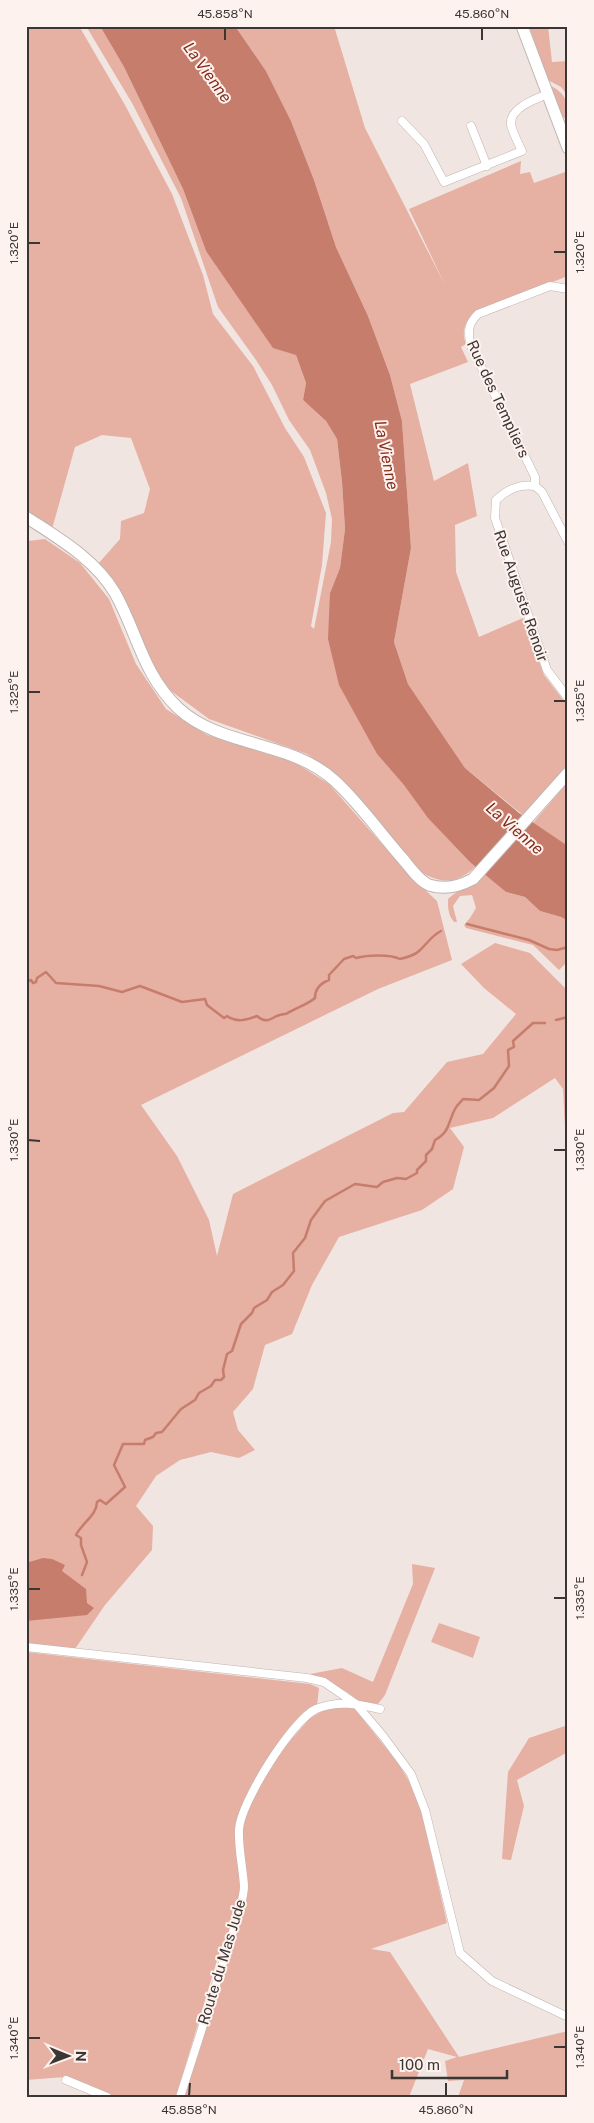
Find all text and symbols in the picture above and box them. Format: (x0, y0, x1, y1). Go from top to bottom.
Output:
text: 45.858°N (197, 7, 253, 21)
text: 45.860°N (455, 7, 509, 21)
water label: La Vienne (179, 38, 236, 106)
text: 1.320°E (7, 222, 21, 264)
text: 1.320°E (573, 231, 587, 273)
street label: Rue des Templiers (464, 337, 533, 460)
water label: La Vienne (371, 419, 403, 492)
street label: Rue Auguste Renoir (491, 528, 552, 664)
text: 1.325°E (7, 671, 21, 713)
text: 1.325°E (573, 680, 587, 722)
water label: La Vienne (482, 798, 548, 859)
text: 1.330°E (7, 1119, 21, 1161)
text: 1.330°E (573, 1129, 587, 1171)
text: 1.335°E (7, 1567, 21, 1611)
text: 1.335°E (573, 1576, 587, 1620)
street label: Route du Mas Jude (194, 1897, 249, 2027)
text: 1.340°E (7, 2016, 21, 2060)
text: 1.340°E (573, 2025, 587, 2069)
north arrow (42, 2030, 92, 2080)
scale bar (392, 2048, 506, 2080)
text: N (73, 2051, 89, 2062)
text: 100 m (399, 2056, 440, 2073)
text: 45.858°N (161, 2103, 217, 2117)
text: 45.860°N (419, 2103, 473, 2117)

